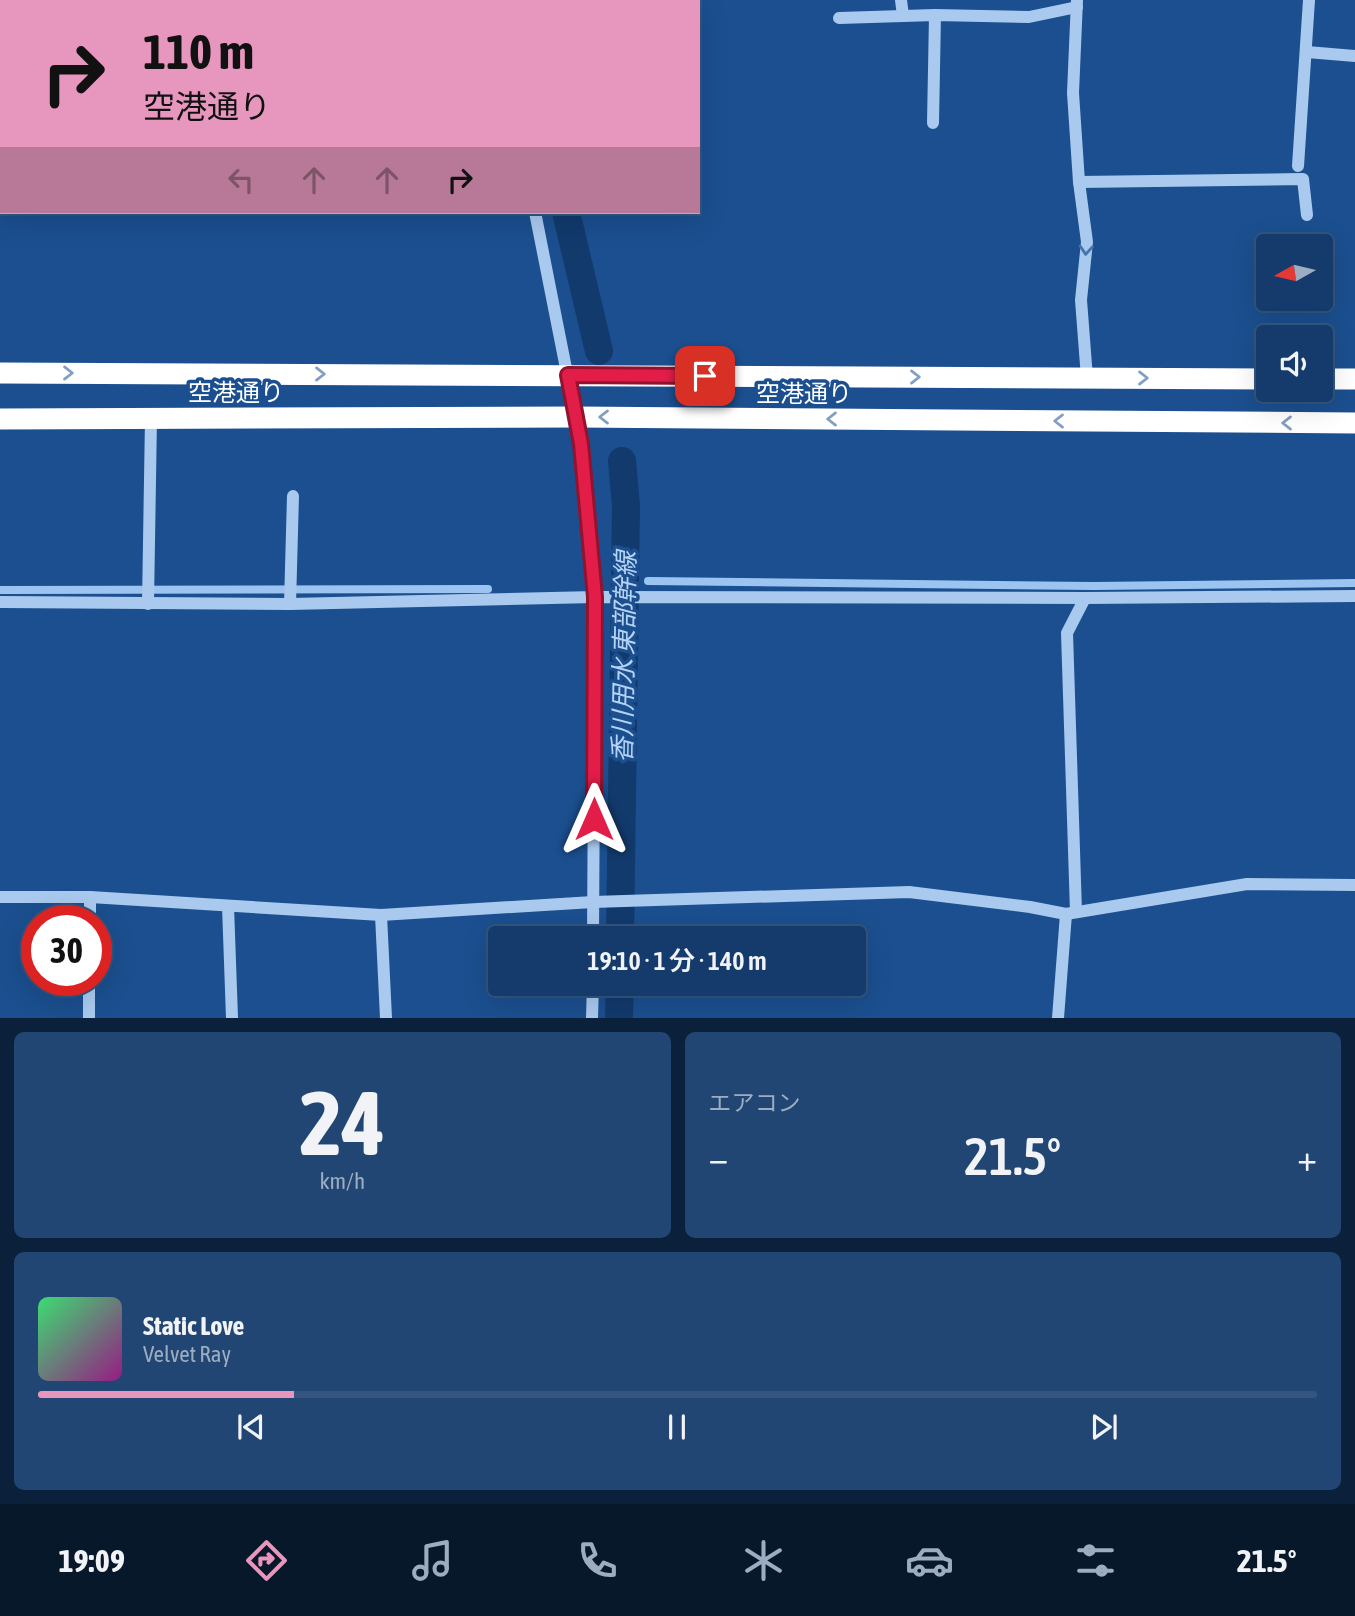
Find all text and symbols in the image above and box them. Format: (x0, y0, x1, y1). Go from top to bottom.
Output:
text: 110 m (143, 23, 254, 79)
icon: right (28, 28, 119, 119)
text: 空港通り (143, 88, 271, 125)
icon: left (222, 161, 260, 199)
icon: ahead (295, 161, 333, 199)
icon: ahead (368, 161, 406, 199)
icon: right (441, 161, 479, 199)
north arrow (1256, 234, 1334, 312)
map controls (1256, 234, 1333, 402)
one-way arrow (1079, 245, 1094, 256)
button: sound (1256, 325, 1333, 402)
pin (675, 346, 735, 406)
icon: arrive (686, 357, 724, 395)
one-way arrow (63, 365, 74, 381)
one-way arrow (315, 366, 326, 382)
one-way arrow (910, 369, 921, 385)
one-way arrow (1138, 370, 1148, 386)
street label: 空港通り (188, 379, 284, 406)
street label: 空港通り (756, 380, 852, 407)
one-way arrow (599, 409, 609, 425)
one-way arrow (826, 411, 837, 427)
one-way arrow (1054, 413, 1064, 429)
one-way arrow (1281, 415, 1292, 430)
water label: 香川用水 東部幹線 (607, 548, 641, 763)
position arrow (557, 782, 631, 856)
speed limit sign: 30 (21, 905, 112, 996)
text: 19:10 · 1 分 · 140 m (587, 946, 767, 976)
text: 24 (299, 1070, 385, 1174)
text: エアコン (709, 1090, 801, 1116)
text: 21.5° (964, 1126, 1061, 1186)
text: − (709, 1136, 728, 1179)
text: + (1297, 1136, 1317, 1179)
text: km/h (319, 1168, 365, 1194)
text: Static Love (143, 1311, 244, 1341)
text: Velvet Ray (143, 1341, 231, 1367)
icon: previous (232, 1408, 270, 1446)
icon: pause (658, 1408, 696, 1446)
icon: next (1085, 1408, 1123, 1446)
icon: directions (242, 1536, 291, 1585)
icon: music (408, 1536, 457, 1585)
icon: phone (573, 1536, 622, 1585)
icon: climate (739, 1536, 788, 1585)
icon: car (905, 1536, 954, 1585)
icon: filters (1071, 1536, 1120, 1585)
text: 19:09 (58, 1542, 125, 1579)
text: 21.5° (1237, 1542, 1296, 1579)

